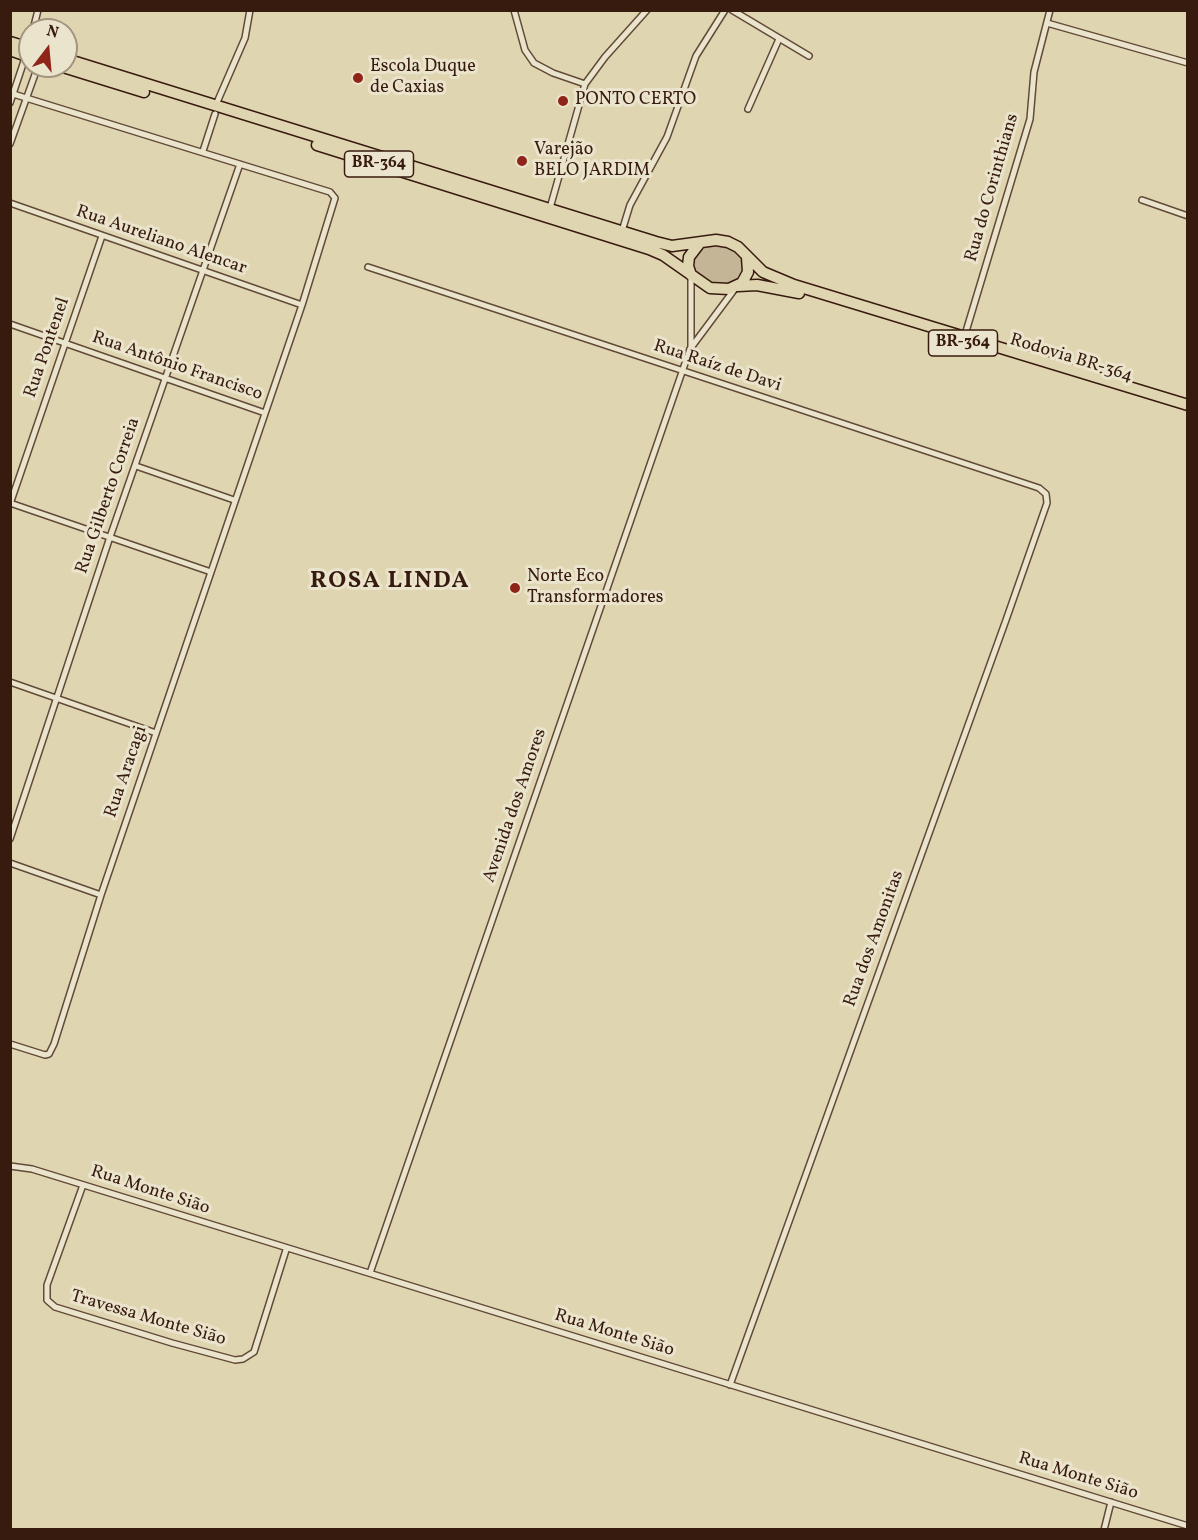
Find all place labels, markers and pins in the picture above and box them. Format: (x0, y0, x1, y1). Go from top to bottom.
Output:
place label: Escola Duque de Caxias (370, 57, 476, 100)
marker: Escola Duque de Caxias (351, 71, 365, 85)
place label: PONTO CERTO (575, 90, 696, 112)
marker: PONTO CERTO (556, 94, 570, 108)
place label: Varejão BELO JARDIM (534, 140, 650, 182)
marker: Varejão BELO JARDIM (515, 154, 529, 168)
place label: Norte Eco Transformadores (527, 567, 663, 610)
marker: Norte Eco Transformadores (508, 581, 522, 595)

